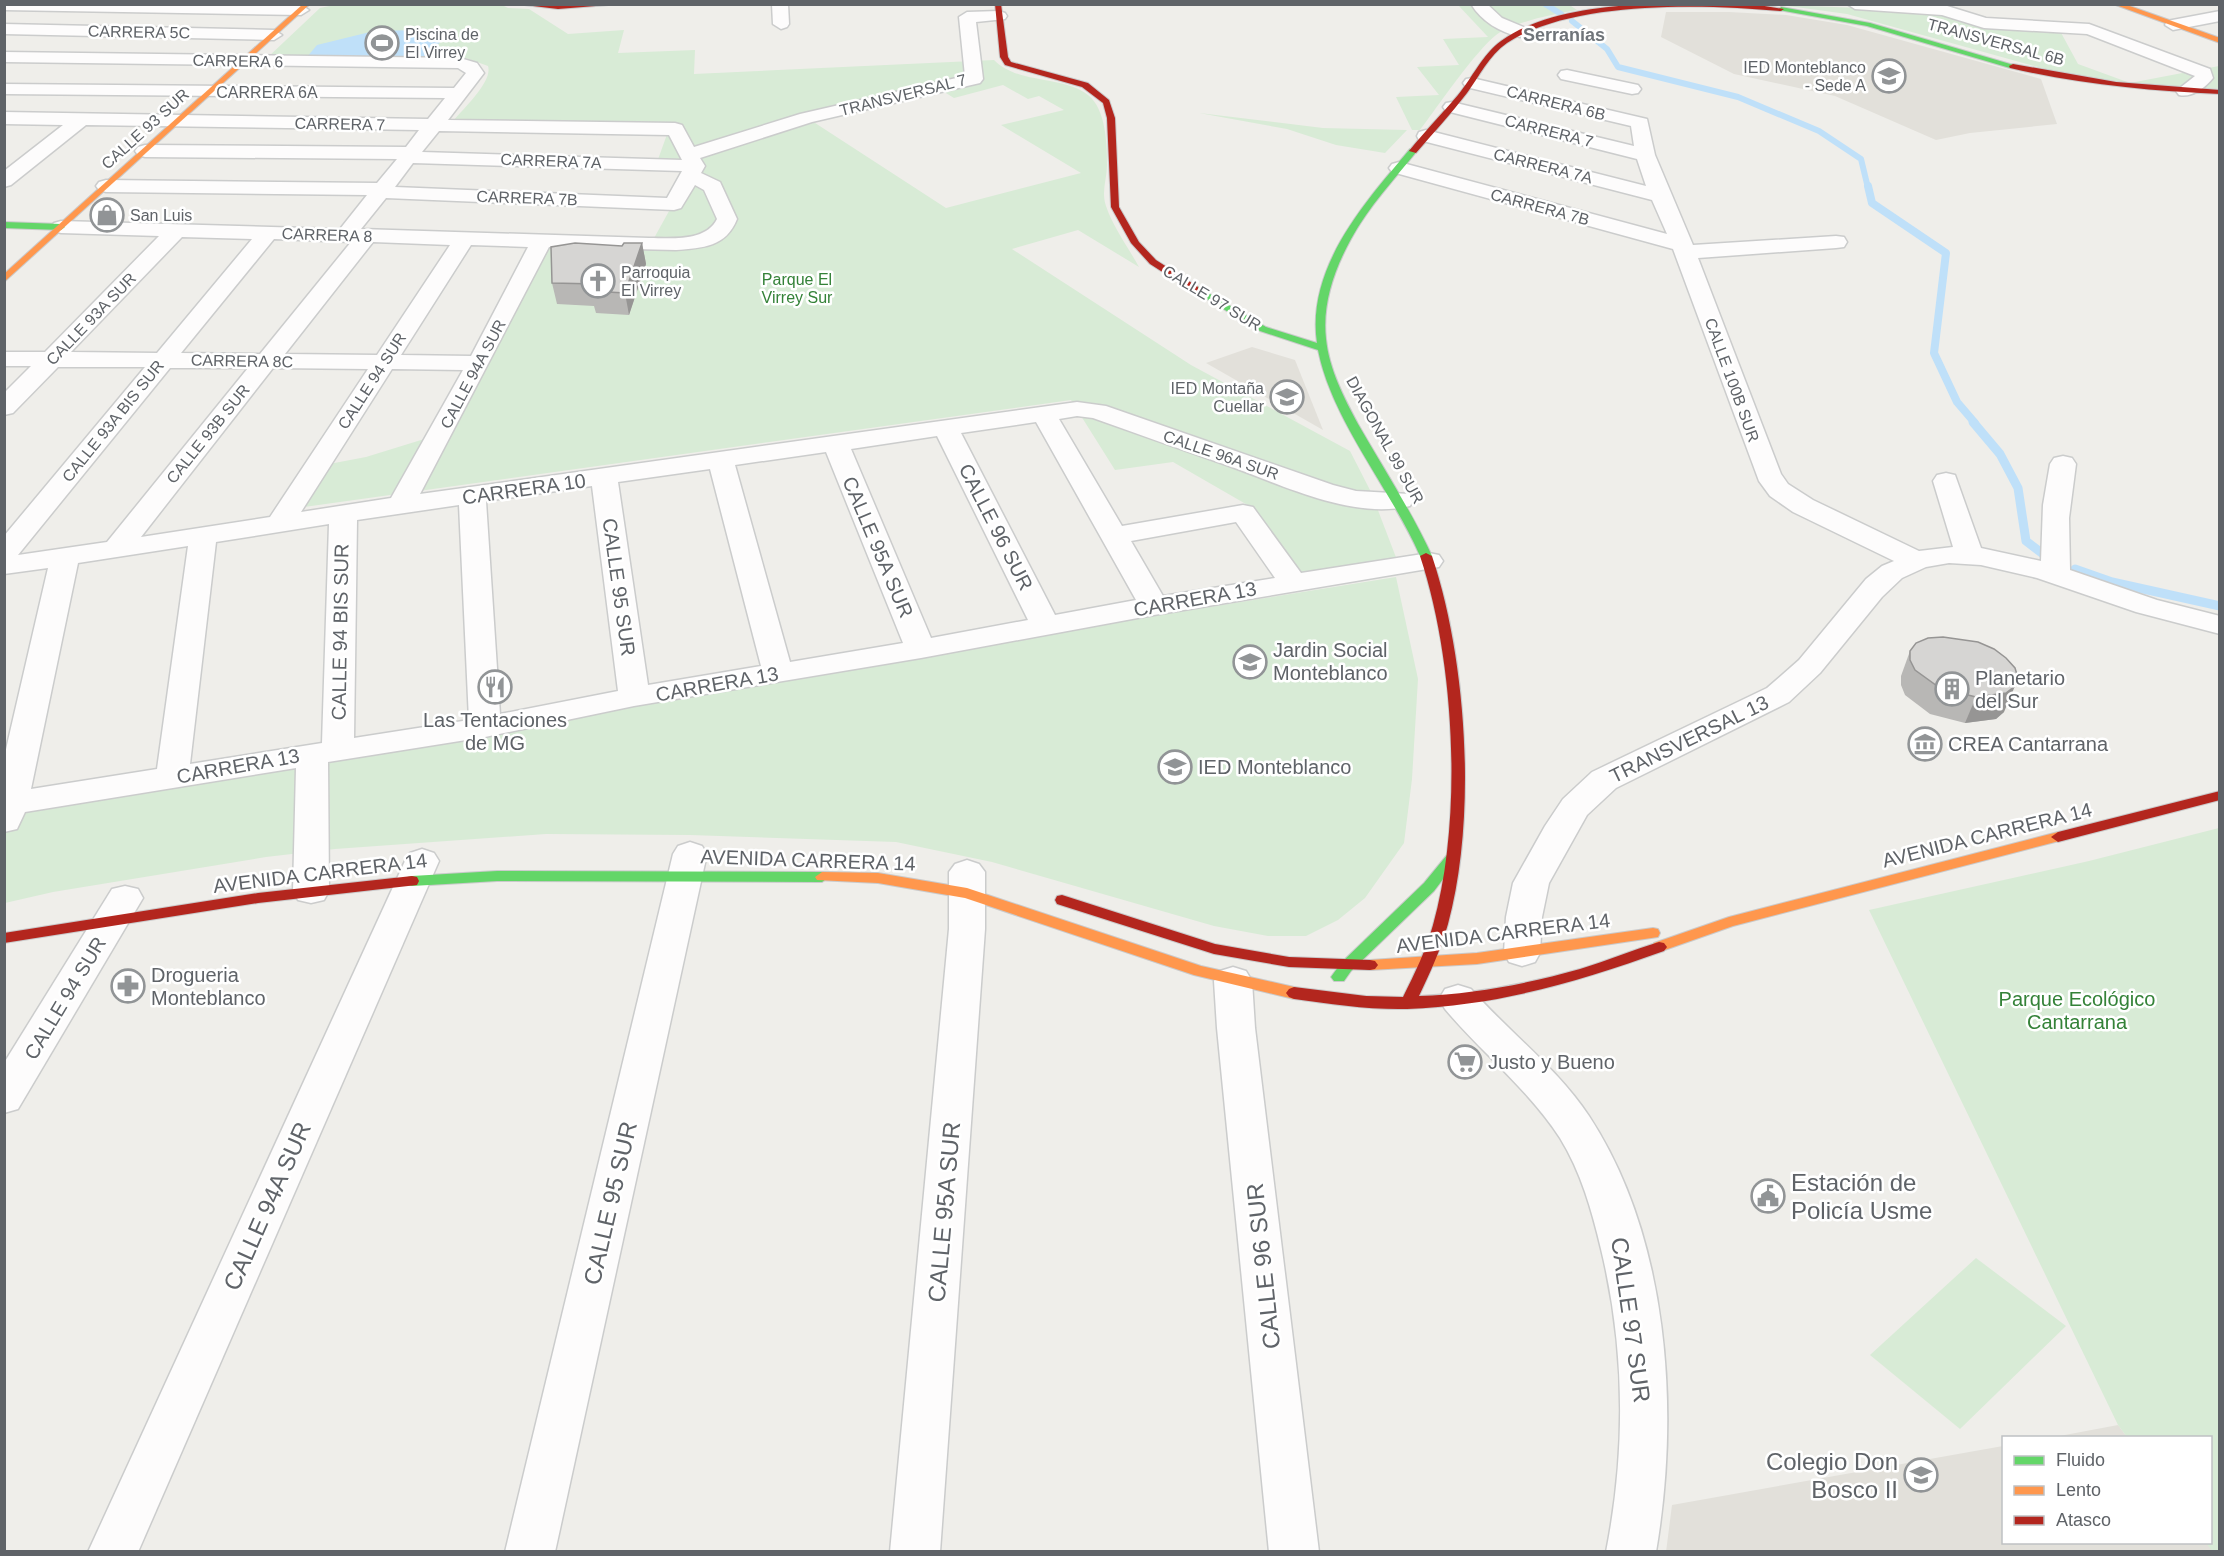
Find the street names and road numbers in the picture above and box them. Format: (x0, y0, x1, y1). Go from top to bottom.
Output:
street label: TRANSVERSAL 6B (1926, 16, 2066, 68)
street label: CARRERA 5C (88, 23, 190, 41)
street label: CARRERA 6 (193, 52, 284, 70)
street label: TRANSVERSAL 7 (838, 71, 968, 119)
street label: CARRERA 6B (1505, 82, 1607, 124)
street label: CARRERA 6A (216, 84, 318, 101)
street label: CALLE 93 SUR (98, 85, 192, 173)
street label: CARRERA 7 (1503, 112, 1595, 150)
street label: CARRERA 7 (295, 115, 386, 133)
street label: CARRERA 7A (1492, 145, 1595, 187)
street label: CARRERA 7A (500, 151, 602, 171)
street label: CARRERA 7B (1489, 186, 1591, 228)
street label: CARRERA 7B (476, 188, 578, 208)
street label: CARRERA 8 (281, 225, 373, 245)
street label: CALLE 97 SUR (1160, 262, 1264, 334)
street label: CALLE 93A SUR (43, 270, 139, 368)
street label: CALLE 100B SUR (1702, 316, 1762, 444)
street label: CALLE 94A SUR (437, 317, 509, 431)
street label: CALLE 94 SUR (335, 330, 409, 432)
street label: CARRERA 8C (191, 352, 293, 370)
street label: CALLE 93A BIS SUR (59, 357, 167, 485)
street label: DIAGONAL 99 SUR (1343, 374, 1427, 506)
street label: CALLE 93B SUR (163, 381, 253, 487)
street label: CALLE 96A SUR (1161, 427, 1281, 483)
street label: CALLE 96 SUR (955, 460, 1037, 594)
street label: CARRERA 10 (461, 469, 587, 509)
street label: CALLE 95A SUR (838, 473, 918, 621)
street label: CALLE 95 SUR (598, 517, 640, 657)
street label: CALLE 94 BIS SUR (327, 543, 353, 721)
street label: CARRERA 13 (1132, 577, 1258, 621)
street label: CARRERA 13 (654, 662, 780, 706)
street label: TRANSVERSAL 13 (1606, 691, 1772, 787)
street label: CARRERA 13 (175, 744, 301, 788)
street label: AVENIDA CARRERA 14 (1880, 798, 2094, 872)
street label: AVENIDA CARRERA 14 (700, 845, 916, 875)
street label: AVENIDA CARRERA 14 (212, 849, 428, 897)
street label: AVENIDA CARRERA 14 (1395, 909, 1611, 957)
street label: CALLE 94 SUR (20, 933, 110, 1063)
street label: CALLE 94A SUR (218, 1118, 316, 1294)
street label: CALLE 95 SUR (578, 1119, 642, 1287)
street label: CALLE 95A SUR (923, 1120, 965, 1304)
street label: CALLE 96 SUR (1241, 1182, 1285, 1350)
street label: CALLE 97 SUR (1606, 1236, 1656, 1404)

